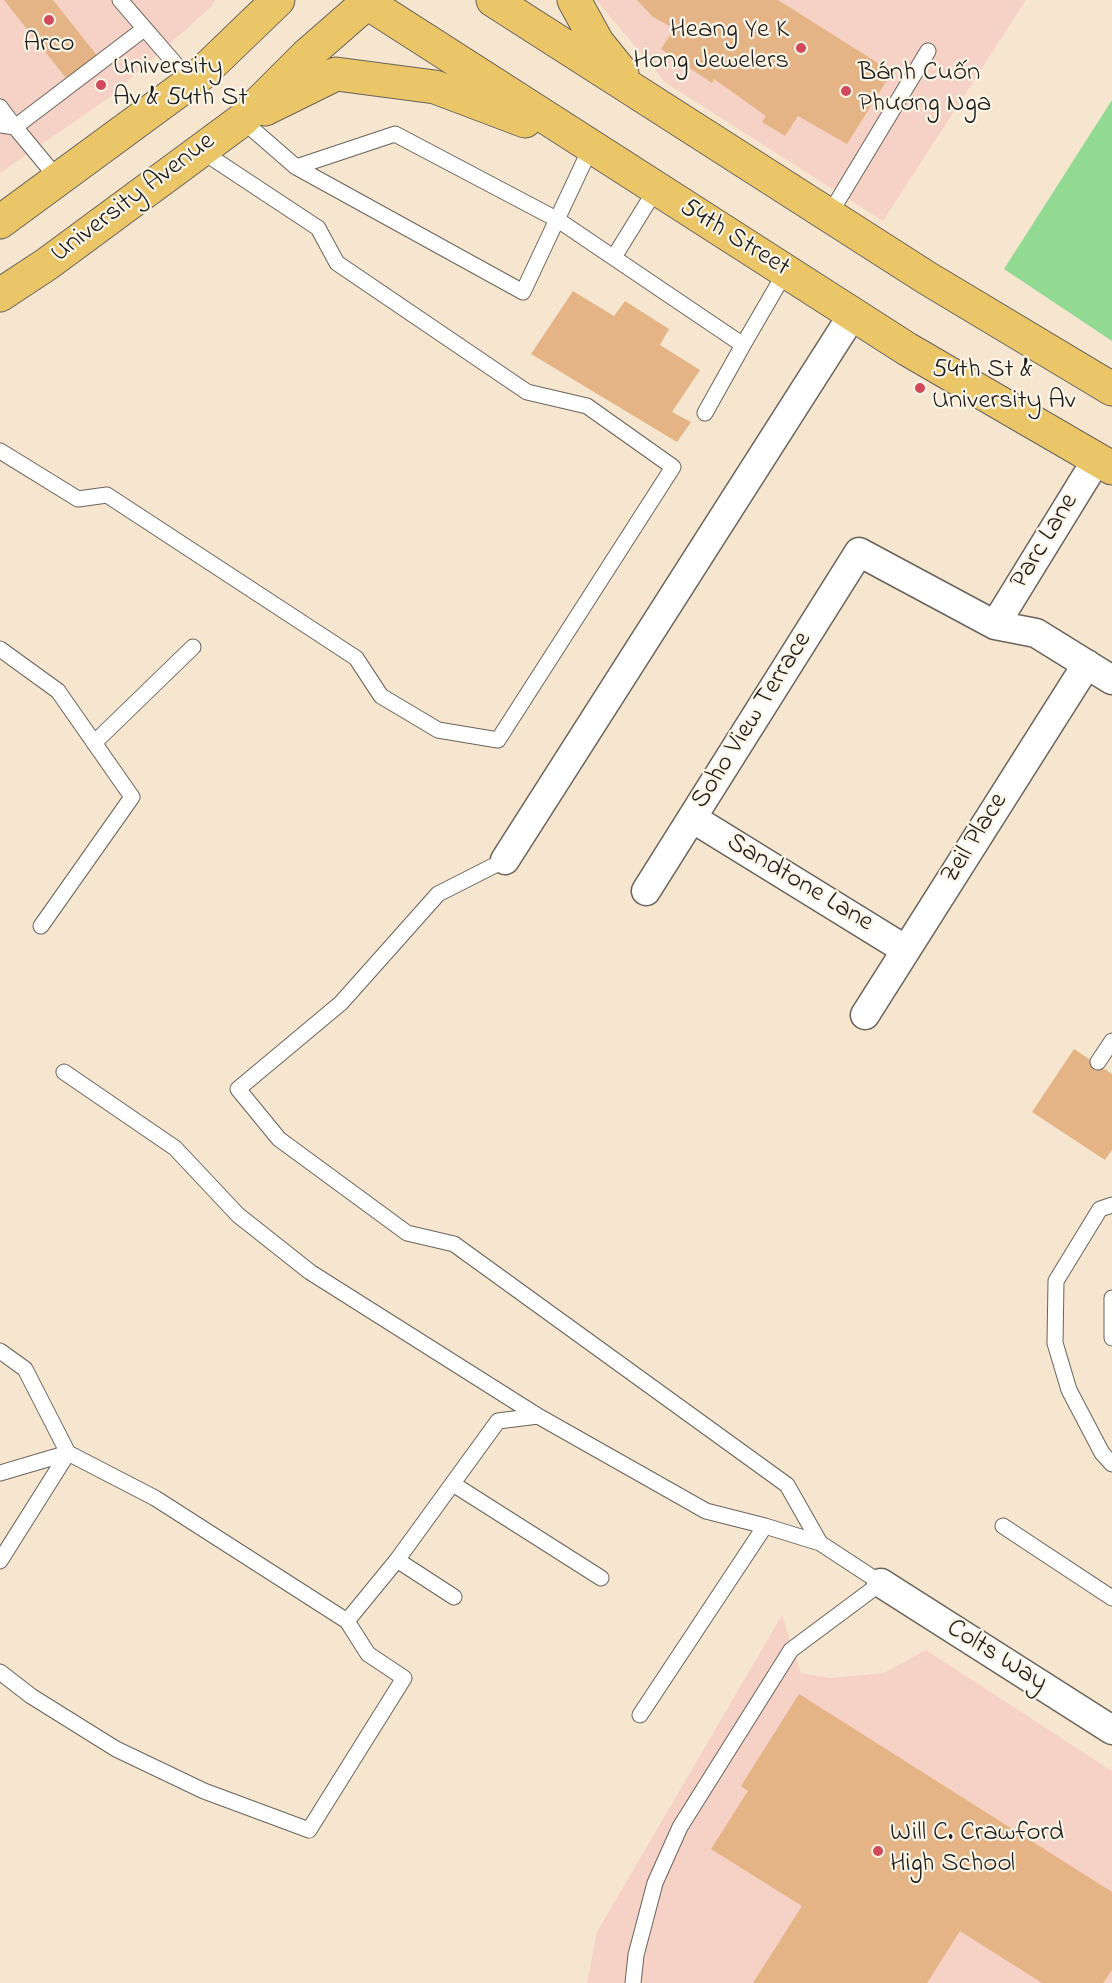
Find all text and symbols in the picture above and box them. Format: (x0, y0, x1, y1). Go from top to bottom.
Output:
marker: Arco (42, 13, 56, 27)
place label: Heang Ye K Hong Jewelers (633, 16, 789, 79)
place label: Arco (23, 30, 75, 62)
marker: Heang Ye K Hong Jewelers (794, 41, 808, 55)
place label: University Av & 54th St (113, 53, 248, 116)
place label: Bánh Cuốn Phương Nga (858, 59, 991, 122)
marker: University Av & 54th St (94, 78, 108, 92)
marker: Bánh Cuốn Phương Nga (839, 84, 853, 98)
street label: University Avenue (46, 127, 222, 271)
street label: 54th Street (673, 193, 795, 285)
place label: 54th St & University Av (932, 356, 1075, 419)
marker: 54th St & University Av (913, 381, 927, 395)
street label: Parc Lane (1005, 488, 1087, 596)
street label: Soho View Terrace (686, 627, 820, 815)
street label: Zeil Place (936, 788, 1016, 890)
street label: Sandtone Lane (720, 827, 878, 941)
street label: Colts Way (940, 1613, 1052, 1701)
place label: Will C. Crawford High School (890, 1819, 1064, 1882)
marker: Will C. Crawford High School (871, 1844, 885, 1858)

